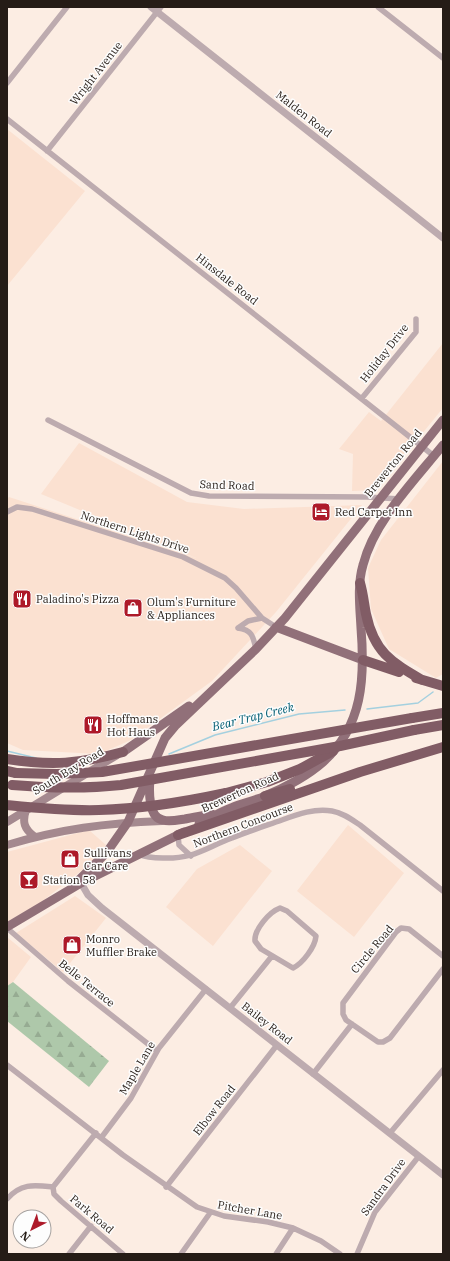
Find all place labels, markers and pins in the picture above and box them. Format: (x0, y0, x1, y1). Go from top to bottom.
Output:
hotel icon: Red Carpet Inn (310, 501, 332, 523)
place label: Red Carpet Inn (335, 505, 412, 519)
restaurant icon: Paladino's Pizza (11, 588, 33, 610)
place label: Paladino's Pizza (36, 592, 119, 606)
place label: Olum's Furniture & Appliances (147, 595, 236, 622)
shop icon: Olum's Furniture & Appliances (122, 597, 144, 619)
place label: Hoffmans Hot Haus (107, 712, 158, 739)
restaurant icon: Hoffmans Hot Haus (82, 714, 104, 736)
place label: Sullivans Car Care (84, 846, 131, 873)
shop icon: Sullivans Car Care (59, 848, 81, 870)
bar icon: Station 58 (18, 869, 40, 891)
place label: Station 58 (43, 873, 96, 887)
place label: Monro Muffler Brake (86, 932, 157, 959)
shop icon: Monro Muffler Brake (61, 934, 83, 956)

